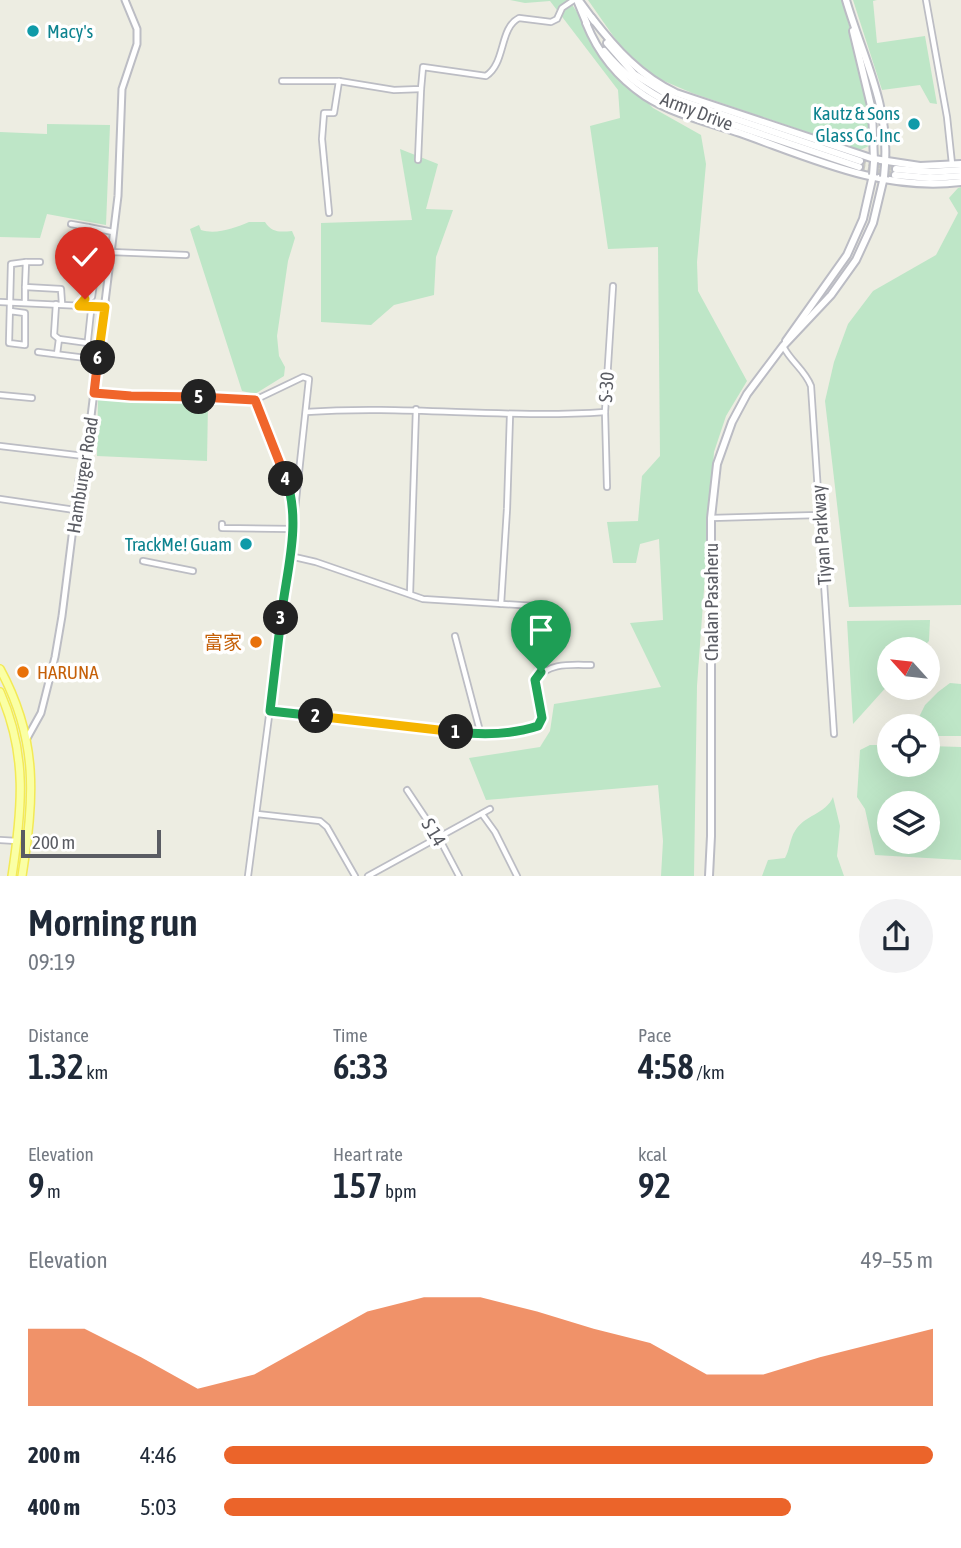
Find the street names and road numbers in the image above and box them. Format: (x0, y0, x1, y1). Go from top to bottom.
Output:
street label: Army Drive (658, 87, 736, 135)
street label: S-30 (594, 371, 618, 403)
street label: Hamburger Road (62, 415, 102, 535)
street label: Tiyan Parkway (807, 484, 835, 586)
street label: Chalan Pasaheru (700, 543, 722, 661)
street label: S 14 (417, 814, 451, 850)

